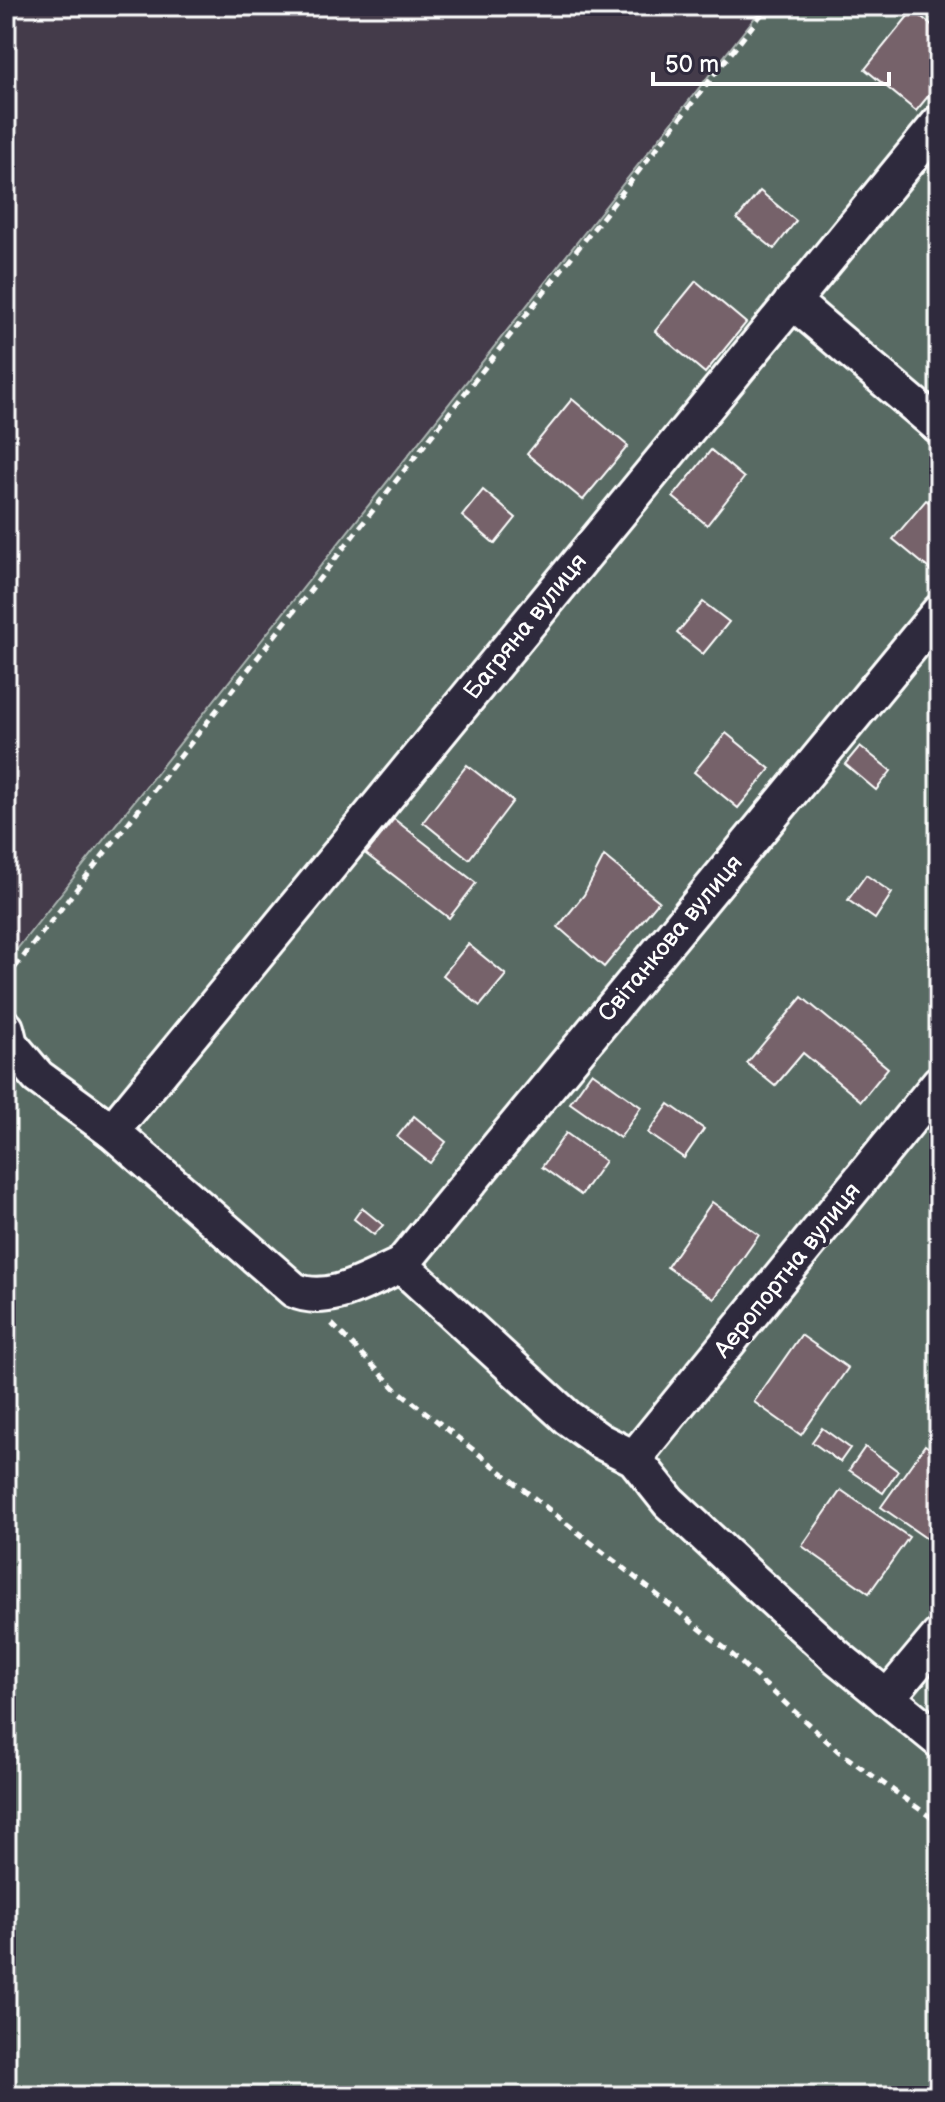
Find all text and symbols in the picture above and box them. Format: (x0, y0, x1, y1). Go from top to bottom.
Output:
scale bar (653, 36, 889, 86)
text: 50 m (665, 50, 719, 79)
street label: Багряна вулиця (458, 547, 593, 705)
street label: Світанкова вулиця (592, 849, 749, 1028)
street label: Аеропортна вулиця (707, 1177, 867, 1365)

